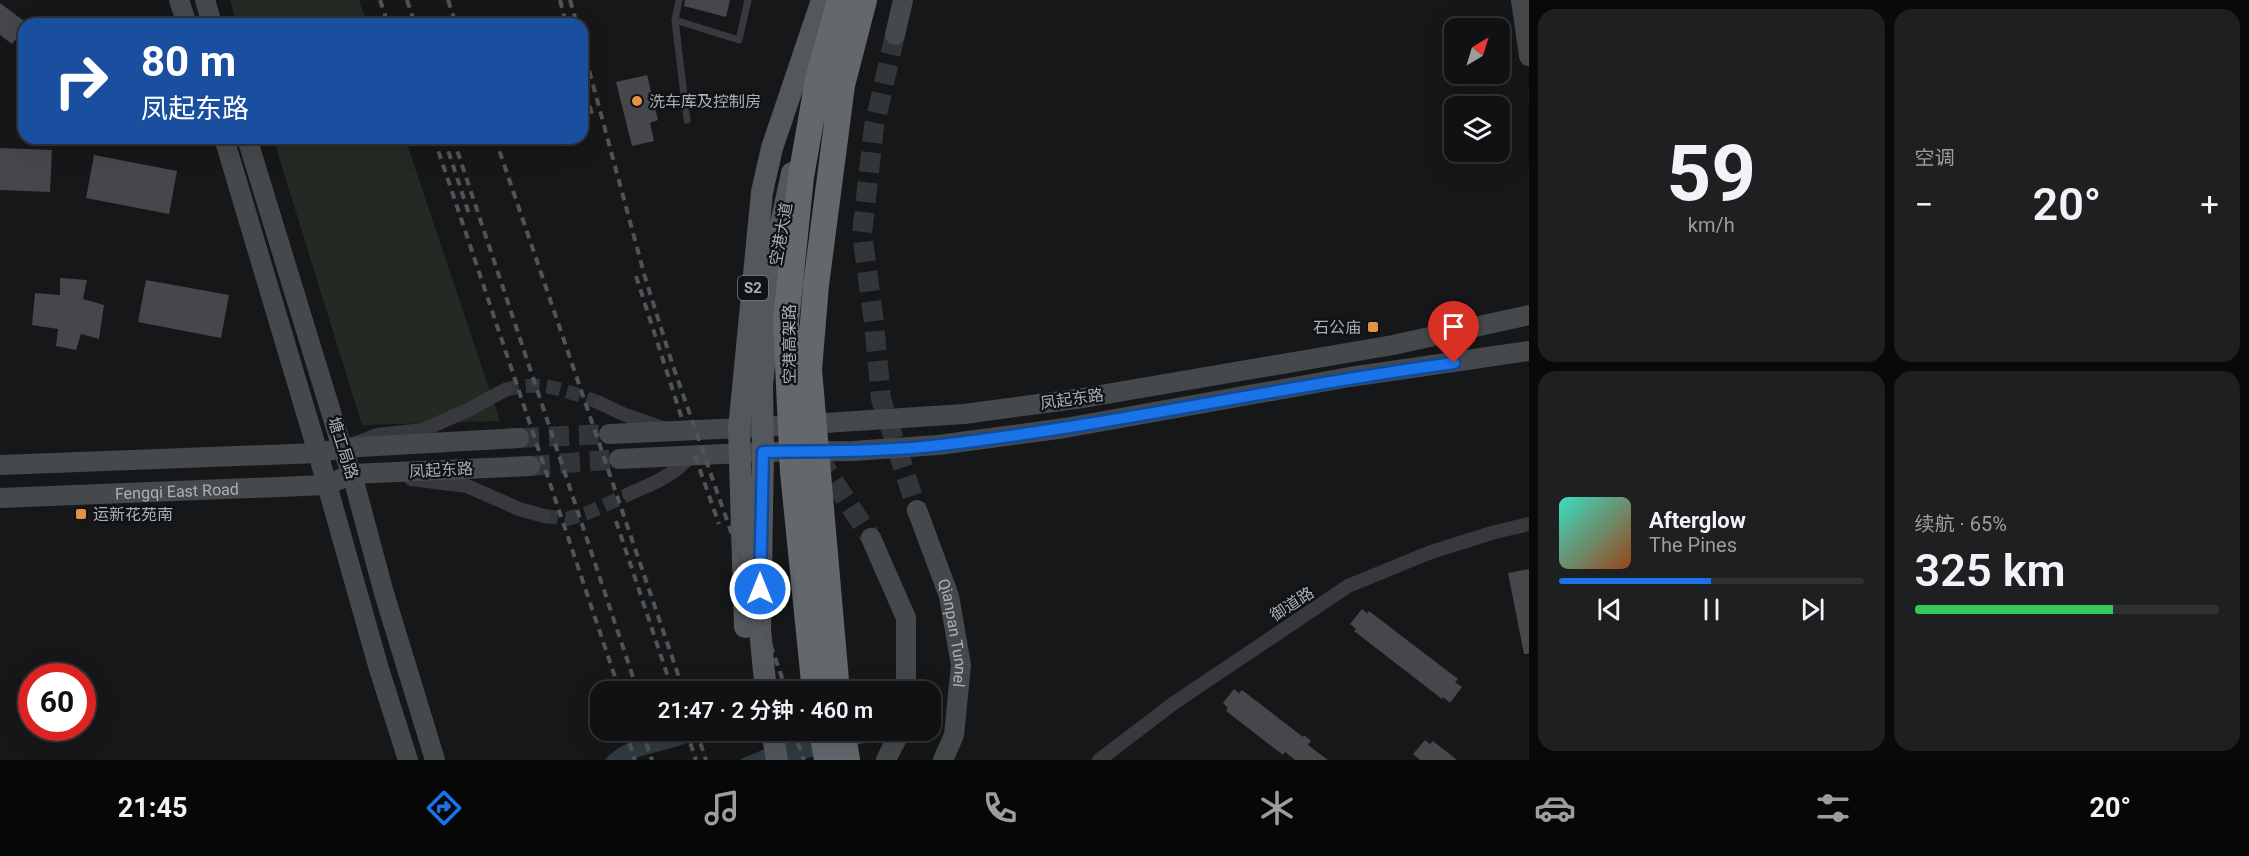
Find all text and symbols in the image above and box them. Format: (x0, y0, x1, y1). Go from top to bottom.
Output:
north arrow (1444, 18, 1510, 84)
map controls (1444, 18, 1510, 162)
text: 80 m (141, 37, 236, 86)
icon: right (42, 42, 120, 120)
place label: 洗车库及控制房 (649, 92, 761, 111)
text: 凤起东路 (141, 93, 249, 125)
marker: 洗车库及控制房 (630, 94, 644, 108)
button: layers (1444, 96, 1510, 162)
text: 59 (1666, 128, 1756, 219)
text: 空调 (1915, 146, 1955, 170)
text: 20° (2032, 178, 2101, 231)
text: − (1915, 185, 1933, 224)
text: + (2200, 185, 2219, 224)
street label: 空港大道 (766, 201, 796, 267)
text: km/h (1688, 213, 1735, 237)
road number: S2 (738, 276, 768, 300)
pin (1428, 301, 1479, 363)
street label: 空港高架路 (780, 304, 799, 384)
icon: arrive (1437, 310, 1470, 343)
place label: 石公庙 (1313, 318, 1361, 337)
marker: 石公庙 (1366, 320, 1380, 334)
street label: 凤起东路 (1039, 385, 1105, 413)
street label: 塘工局路 (324, 415, 362, 481)
street label: 凤起东路 (409, 459, 473, 481)
street label: Fengqi East Road (115, 479, 239, 503)
place label: 运新花苑南 (93, 505, 173, 524)
marker: 运新花苑南 (74, 507, 88, 521)
text: Afterglow (1649, 508, 1746, 533)
text: 续航 · 65% (1915, 512, 2007, 536)
text: The Pines (1649, 533, 1737, 557)
text: 325 km (1915, 544, 2066, 597)
position arrow (728, 557, 792, 621)
street label: Qianpan Tunnel (934, 576, 971, 688)
street label: 御道路 (1267, 583, 1317, 625)
icon: previous (1593, 593, 1626, 626)
icon: pause (1695, 593, 1728, 626)
icon: next (1796, 593, 1829, 626)
speed limit sign: 60 (18, 663, 96, 741)
text: 21:47 · 2 分钟 · 460 m (658, 698, 873, 723)
icon: directions (423, 787, 465, 829)
icon: music (701, 787, 743, 829)
icon: phone (979, 787, 1021, 829)
icon: climate (1256, 787, 1298, 829)
icon: car (1534, 787, 1576, 829)
icon: filters (1812, 787, 1854, 829)
text: 21:45 (118, 792, 187, 824)
text: 20° (2090, 792, 2131, 824)

